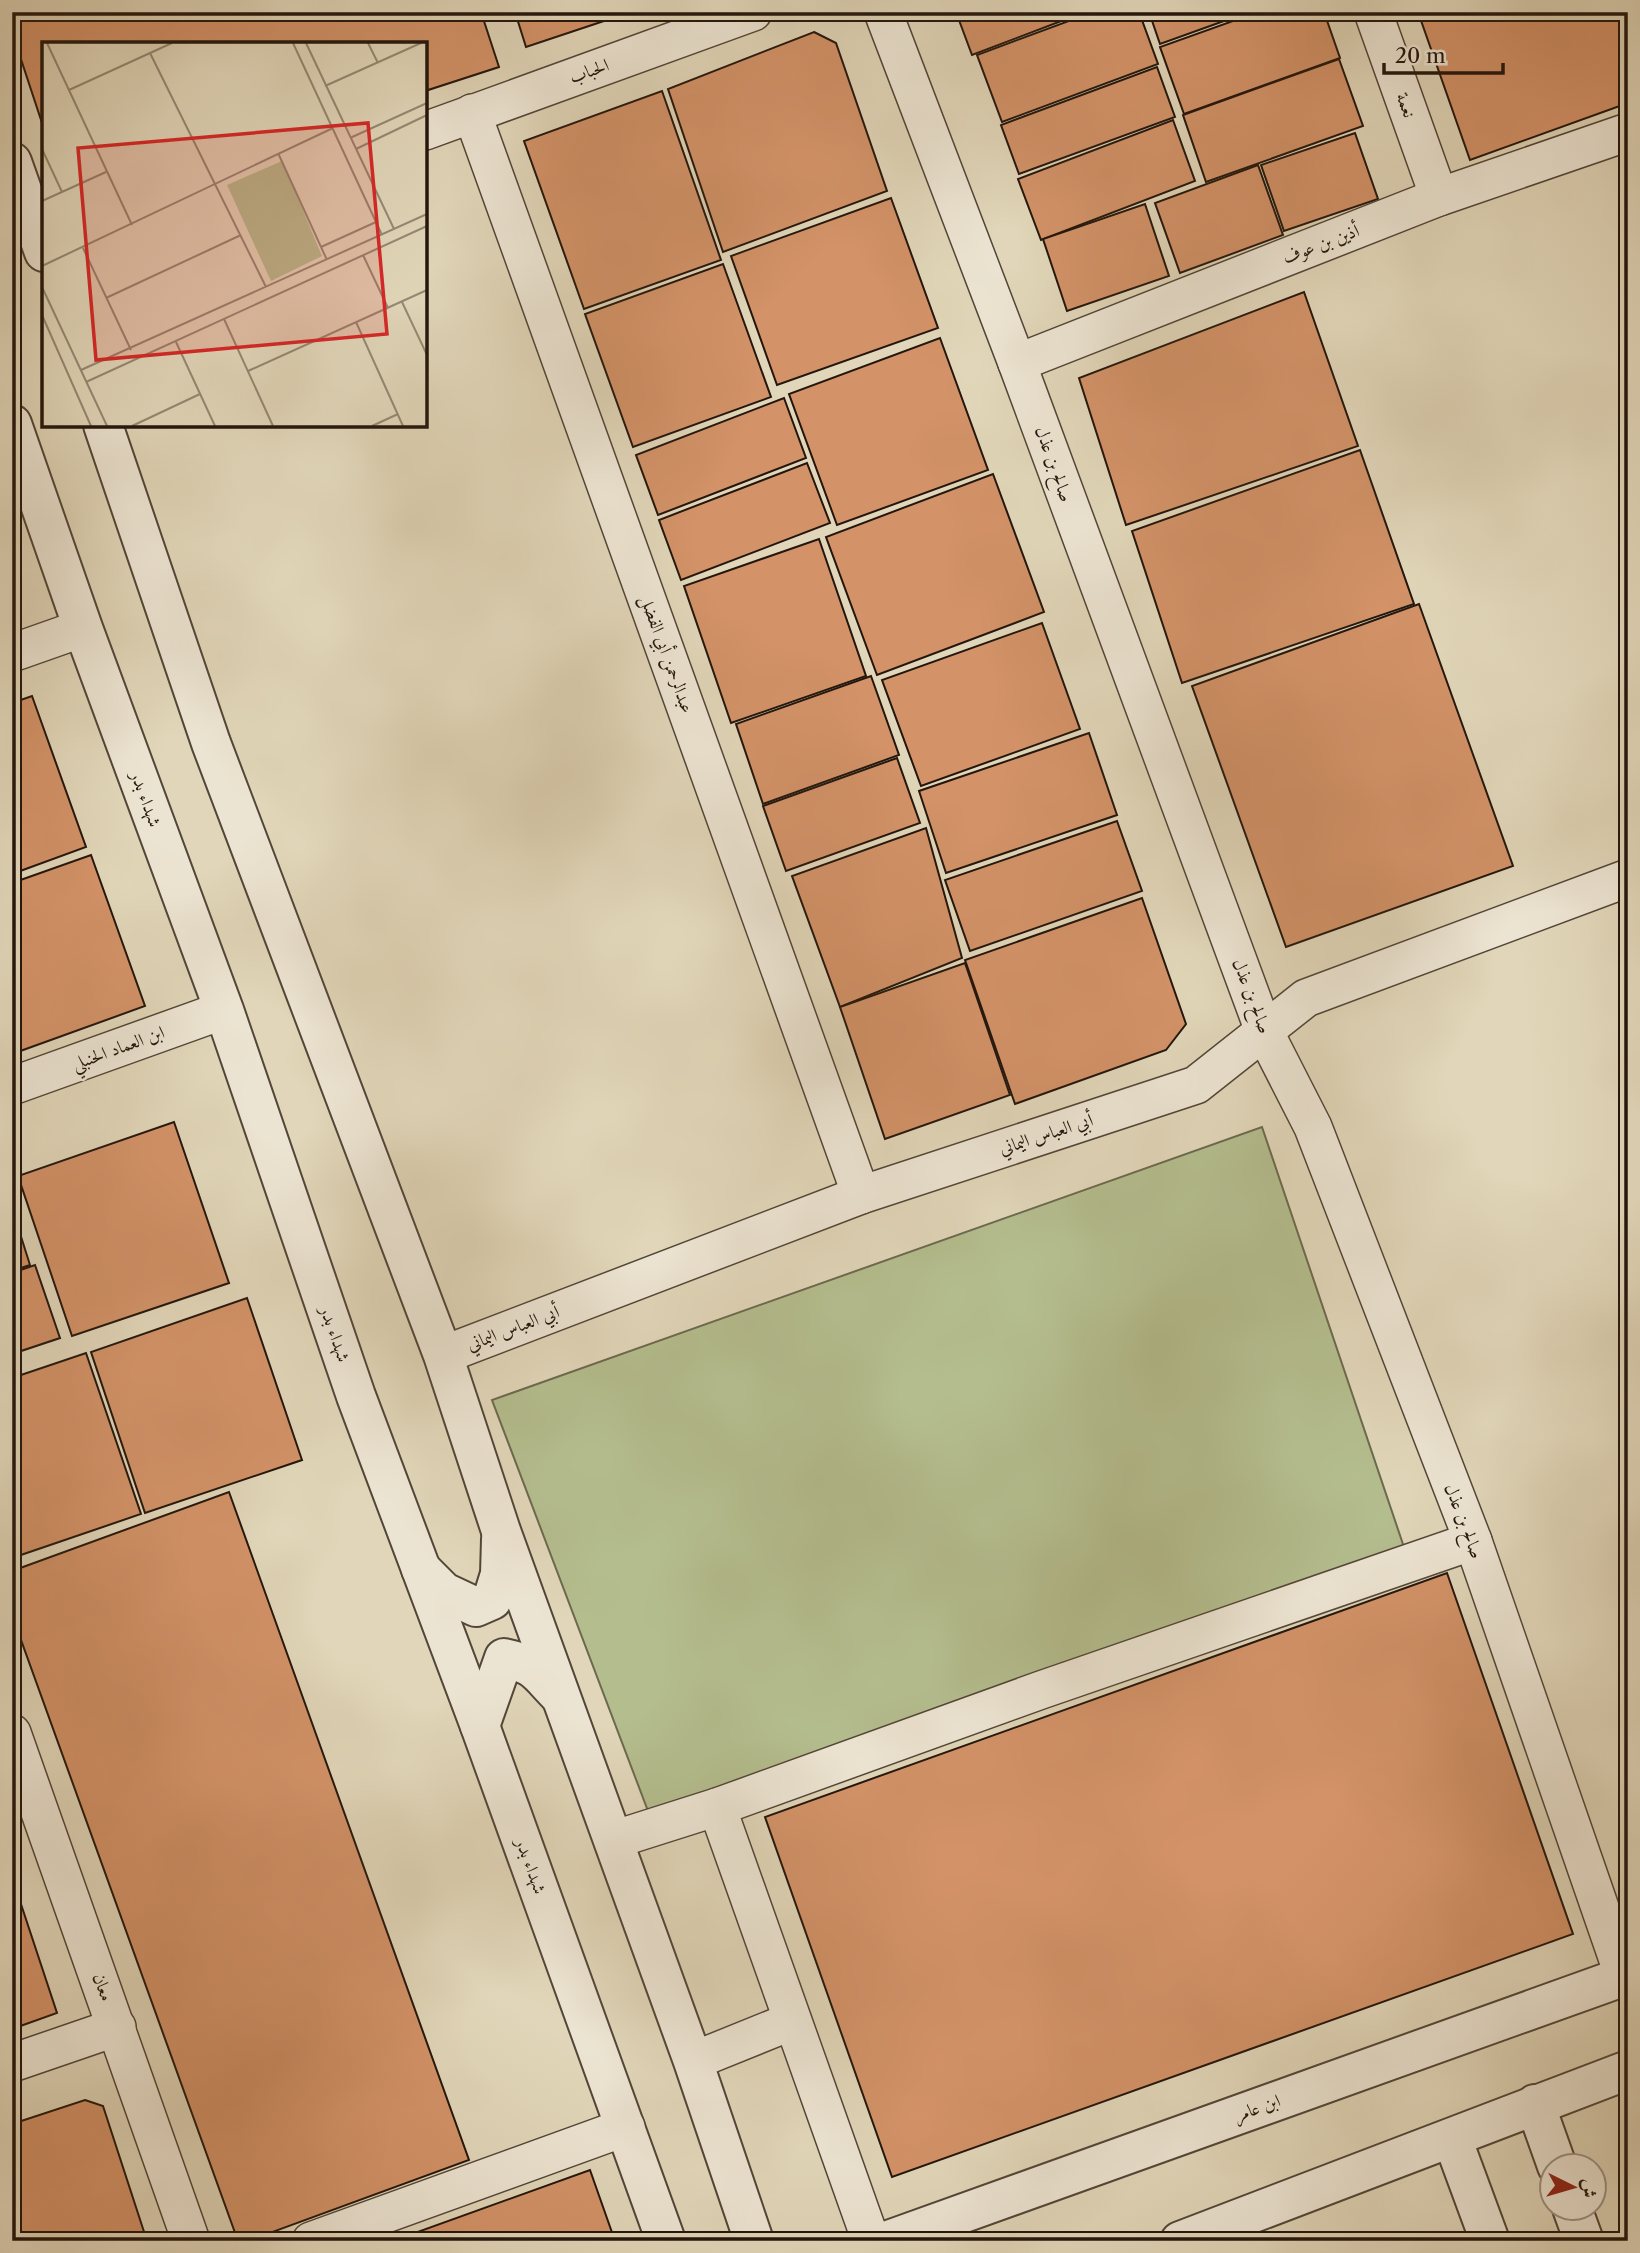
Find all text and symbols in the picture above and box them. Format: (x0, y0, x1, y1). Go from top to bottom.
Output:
scale bar (1384, 32, 1504, 76)
inset map (42, 42, 427, 427)
text: 20 m (1395, 43, 1446, 68)
street label: الحباب (566, 54, 612, 88)
street label: نعمة (1391, 89, 1421, 121)
street label: أذين بن عوف (1279, 217, 1363, 269)
street label: صالح بن عذل (1026, 423, 1078, 506)
street label: عبدالرحمن أبي الفضل (632, 591, 700, 717)
street label: شهداء بدر (124, 766, 166, 830)
street label: صالح بن عذل (1223, 955, 1276, 1038)
street label: ابن العماد الحنبلي (69, 1021, 170, 1081)
street label: أبي العباس اليماني (996, 1106, 1098, 1163)
street label: أبي العباس اليماني (463, 1298, 565, 1359)
street label: شهداء بدر (314, 1301, 355, 1365)
street label: صالح بن عذل (1435, 1480, 1488, 1563)
street label: شهداء بدر (509, 1833, 551, 1897)
street label: معان (88, 1970, 118, 2004)
street label: ابن عامر (1231, 2089, 1284, 2128)
north arrow (1538, 2152, 1608, 2222)
text: ش (1577, 2178, 1602, 2199)

